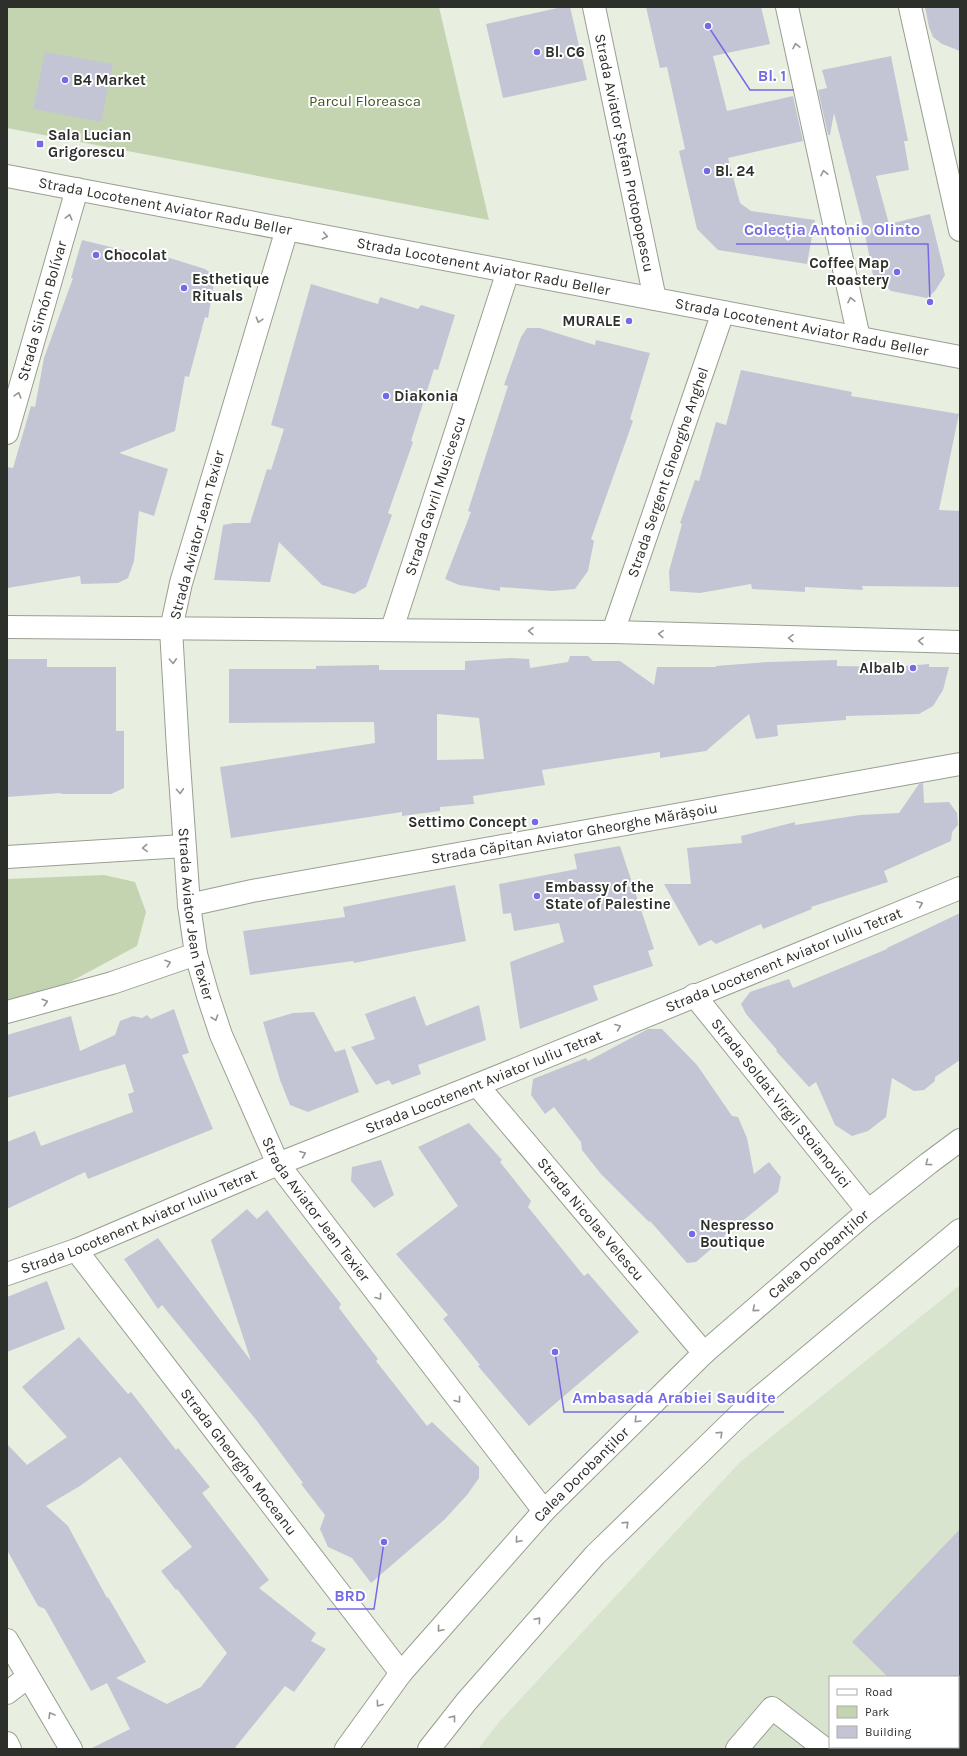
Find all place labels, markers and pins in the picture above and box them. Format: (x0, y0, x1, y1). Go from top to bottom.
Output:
place label: Bl. C6 (545, 43, 585, 61)
marker: Bl. C6 (532, 47, 542, 57)
callout: Bl. 1 (750, 62, 794, 90)
place label: B4 Market (73, 71, 146, 89)
marker: B4 Market (60, 75, 70, 85)
place label: Sala Lucian Grigorescu (48, 126, 131, 161)
marker: Sala Lucian Grigorescu (35, 139, 45, 149)
place label: Bl. 24 (715, 162, 754, 180)
marker: Bl. 24 (702, 166, 712, 176)
callout: Colecția Antonio Olinto (736, 216, 928, 244)
place label: Chocolat (104, 246, 167, 264)
marker: Chocolat (91, 250, 101, 260)
place label: Coffee Map Roastery (809, 254, 889, 289)
marker: Coffee Map Roastery (892, 267, 902, 277)
place label: Esthetique Rituals (192, 270, 269, 305)
marker: Esthetique Rituals (179, 283, 189, 293)
place label: MURALE (562, 312, 621, 330)
marker: MURALE (624, 316, 634, 326)
place label: Diakonia (394, 387, 458, 405)
marker: Diakonia (381, 391, 391, 401)
place label: Albalb (859, 659, 905, 677)
marker: Albalb (908, 663, 918, 673)
place label: Settimo Concept (408, 813, 527, 831)
marker: Settimo Concept (530, 817, 540, 827)
place label: Embassy of the State of Palestine (545, 878, 671, 913)
marker: Embassy of the State of Palestine (532, 891, 542, 901)
place label: Nespresso Boutique (700, 1216, 774, 1251)
marker: Nespresso Boutique (687, 1229, 697, 1239)
callout: Ambasada Arabiei Saudite (564, 1384, 784, 1412)
callout: BRD (327, 1581, 374, 1609)

